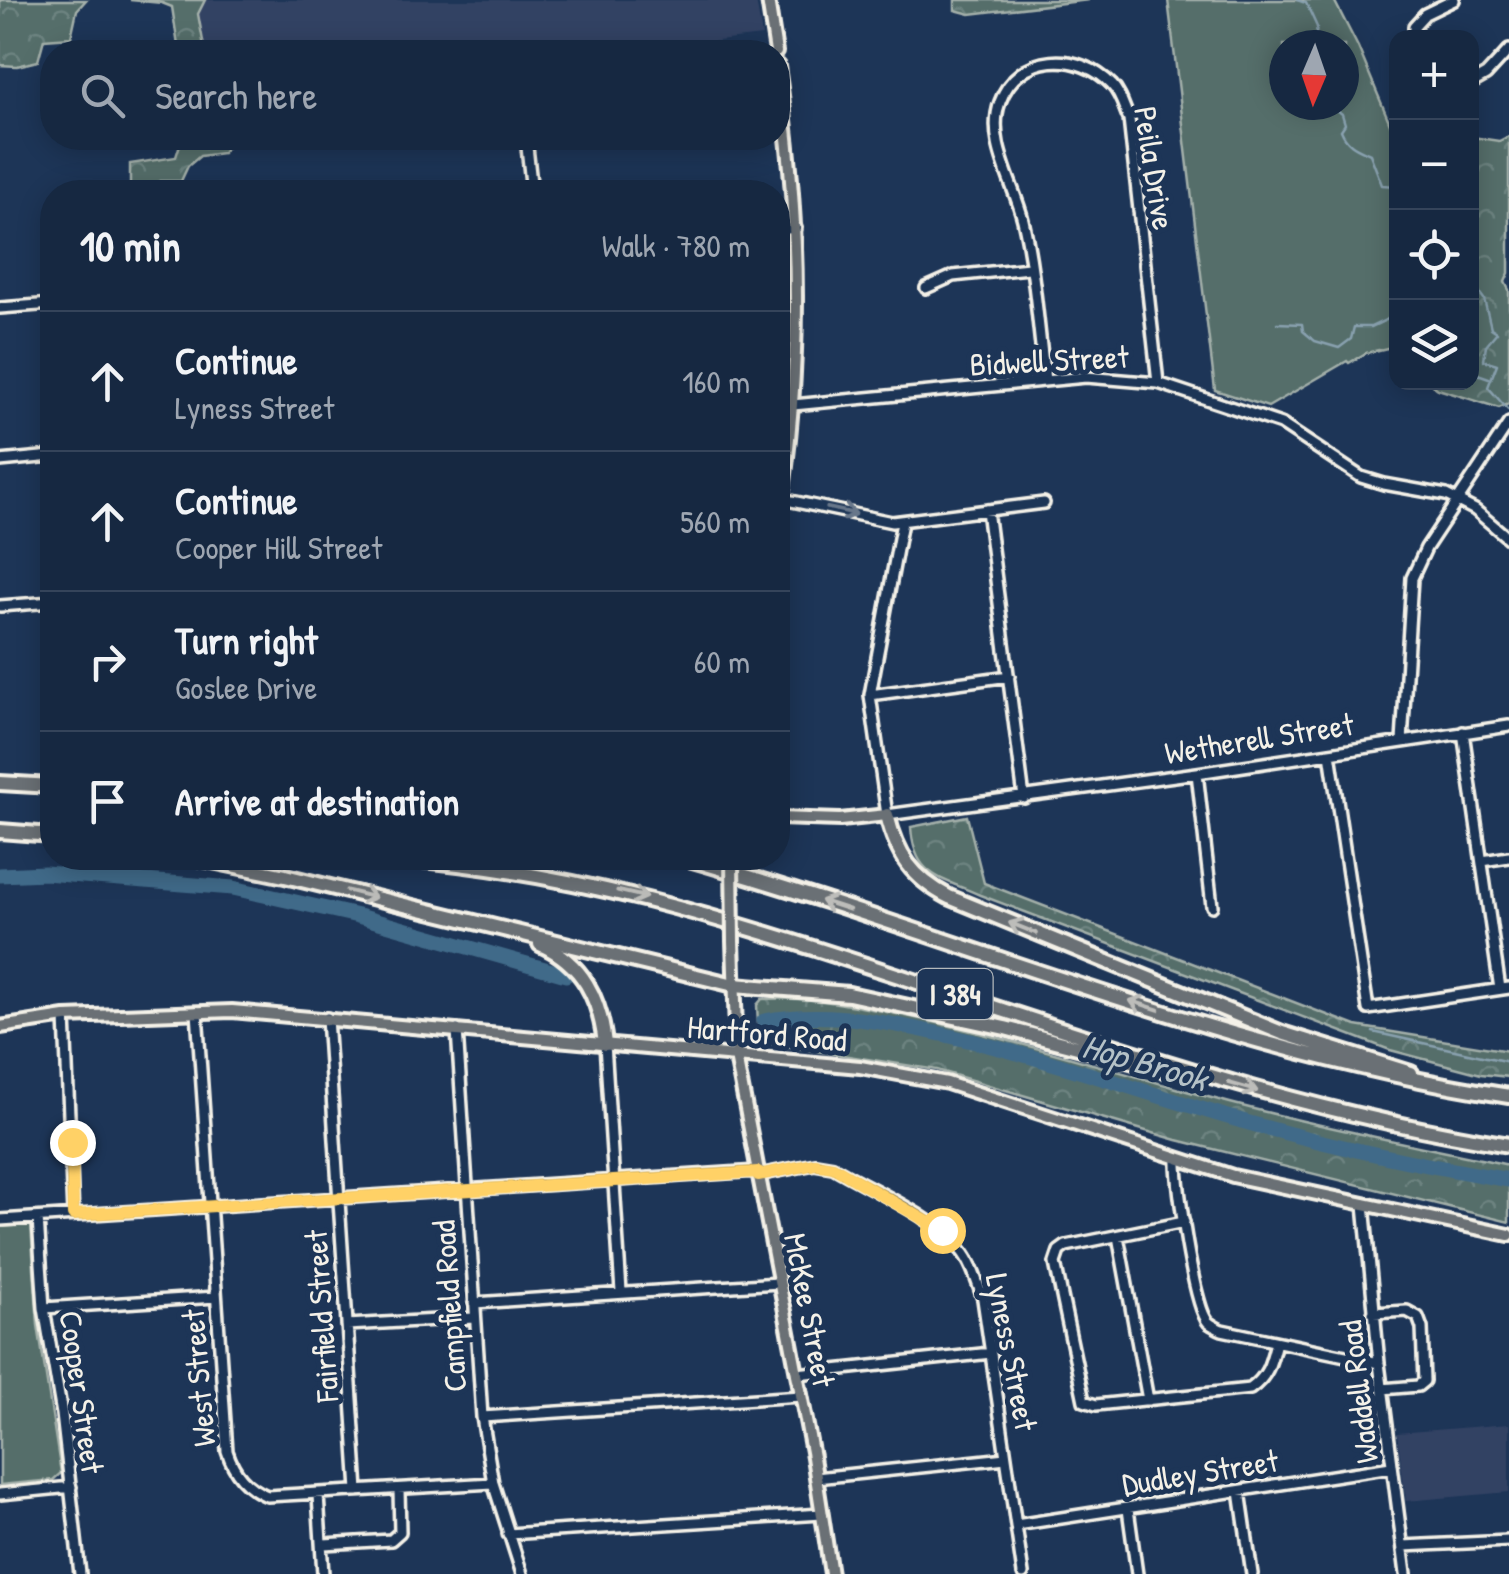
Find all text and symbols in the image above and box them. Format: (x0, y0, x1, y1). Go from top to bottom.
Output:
north arrow (1269, 30, 1359, 120)
map controls (1389, 30, 1479, 390)
button: + (1389, 30, 1479, 120)
search box (40, 40, 790, 150)
icon: search (75, 68, 130, 123)
text: Search here (155, 69, 317, 121)
street label: Peila Drive (1124, 103, 1186, 233)
button: − (1389, 120, 1479, 210)
button: locate (1389, 210, 1479, 300)
text: 10 min (80, 217, 181, 274)
text: Walk · 780 m (602, 224, 750, 267)
button: layers (1389, 300, 1479, 390)
text: Continue (175, 334, 297, 386)
street label: Bidwell Street (968, 334, 1131, 386)
icon: ahead (80, 354, 135, 409)
text: 160 m (682, 360, 750, 403)
text: Lyness Street (175, 386, 334, 429)
text: Continue (175, 474, 297, 526)
icon: ahead (80, 494, 135, 549)
text: 560 m (680, 500, 750, 543)
one-way arrow (825, 503, 857, 522)
text: Cooper Hill Street (175, 526, 382, 569)
text: Turn right (175, 614, 318, 666)
icon: right (80, 634, 135, 689)
text: 60 m (694, 640, 750, 683)
text: Goslee Drive (175, 666, 317, 709)
street label: Wetherell Street (1162, 702, 1357, 774)
icon: arrive (80, 774, 135, 829)
text: Arrive at destination (175, 775, 459, 827)
one-way arrow (344, 886, 376, 904)
one-way arrow (615, 886, 647, 904)
one-way arrow (820, 894, 852, 912)
one-way arrow (1008, 917, 1038, 935)
road number: I 384 (918, 969, 992, 1019)
one-way arrow (1129, 995, 1161, 1013)
street label: Hartford Road (686, 1005, 848, 1061)
water label: Hop Brook (1077, 1022, 1216, 1103)
one-way arrow (1226, 1079, 1258, 1097)
route end (50, 1120, 96, 1166)
route start (920, 1208, 966, 1254)
street label: Campfield Road (422, 1219, 476, 1393)
street label: Fairfield Street (293, 1228, 349, 1404)
street label: McKee Street (774, 1230, 846, 1391)
street label: Lyness Street (976, 1270, 1048, 1435)
street label: West Street (170, 1307, 225, 1448)
street label: Cooper Street (49, 1308, 115, 1477)
street label: Waddell Road (1328, 1318, 1388, 1466)
street label: Dudley Street (1119, 1438, 1282, 1506)

